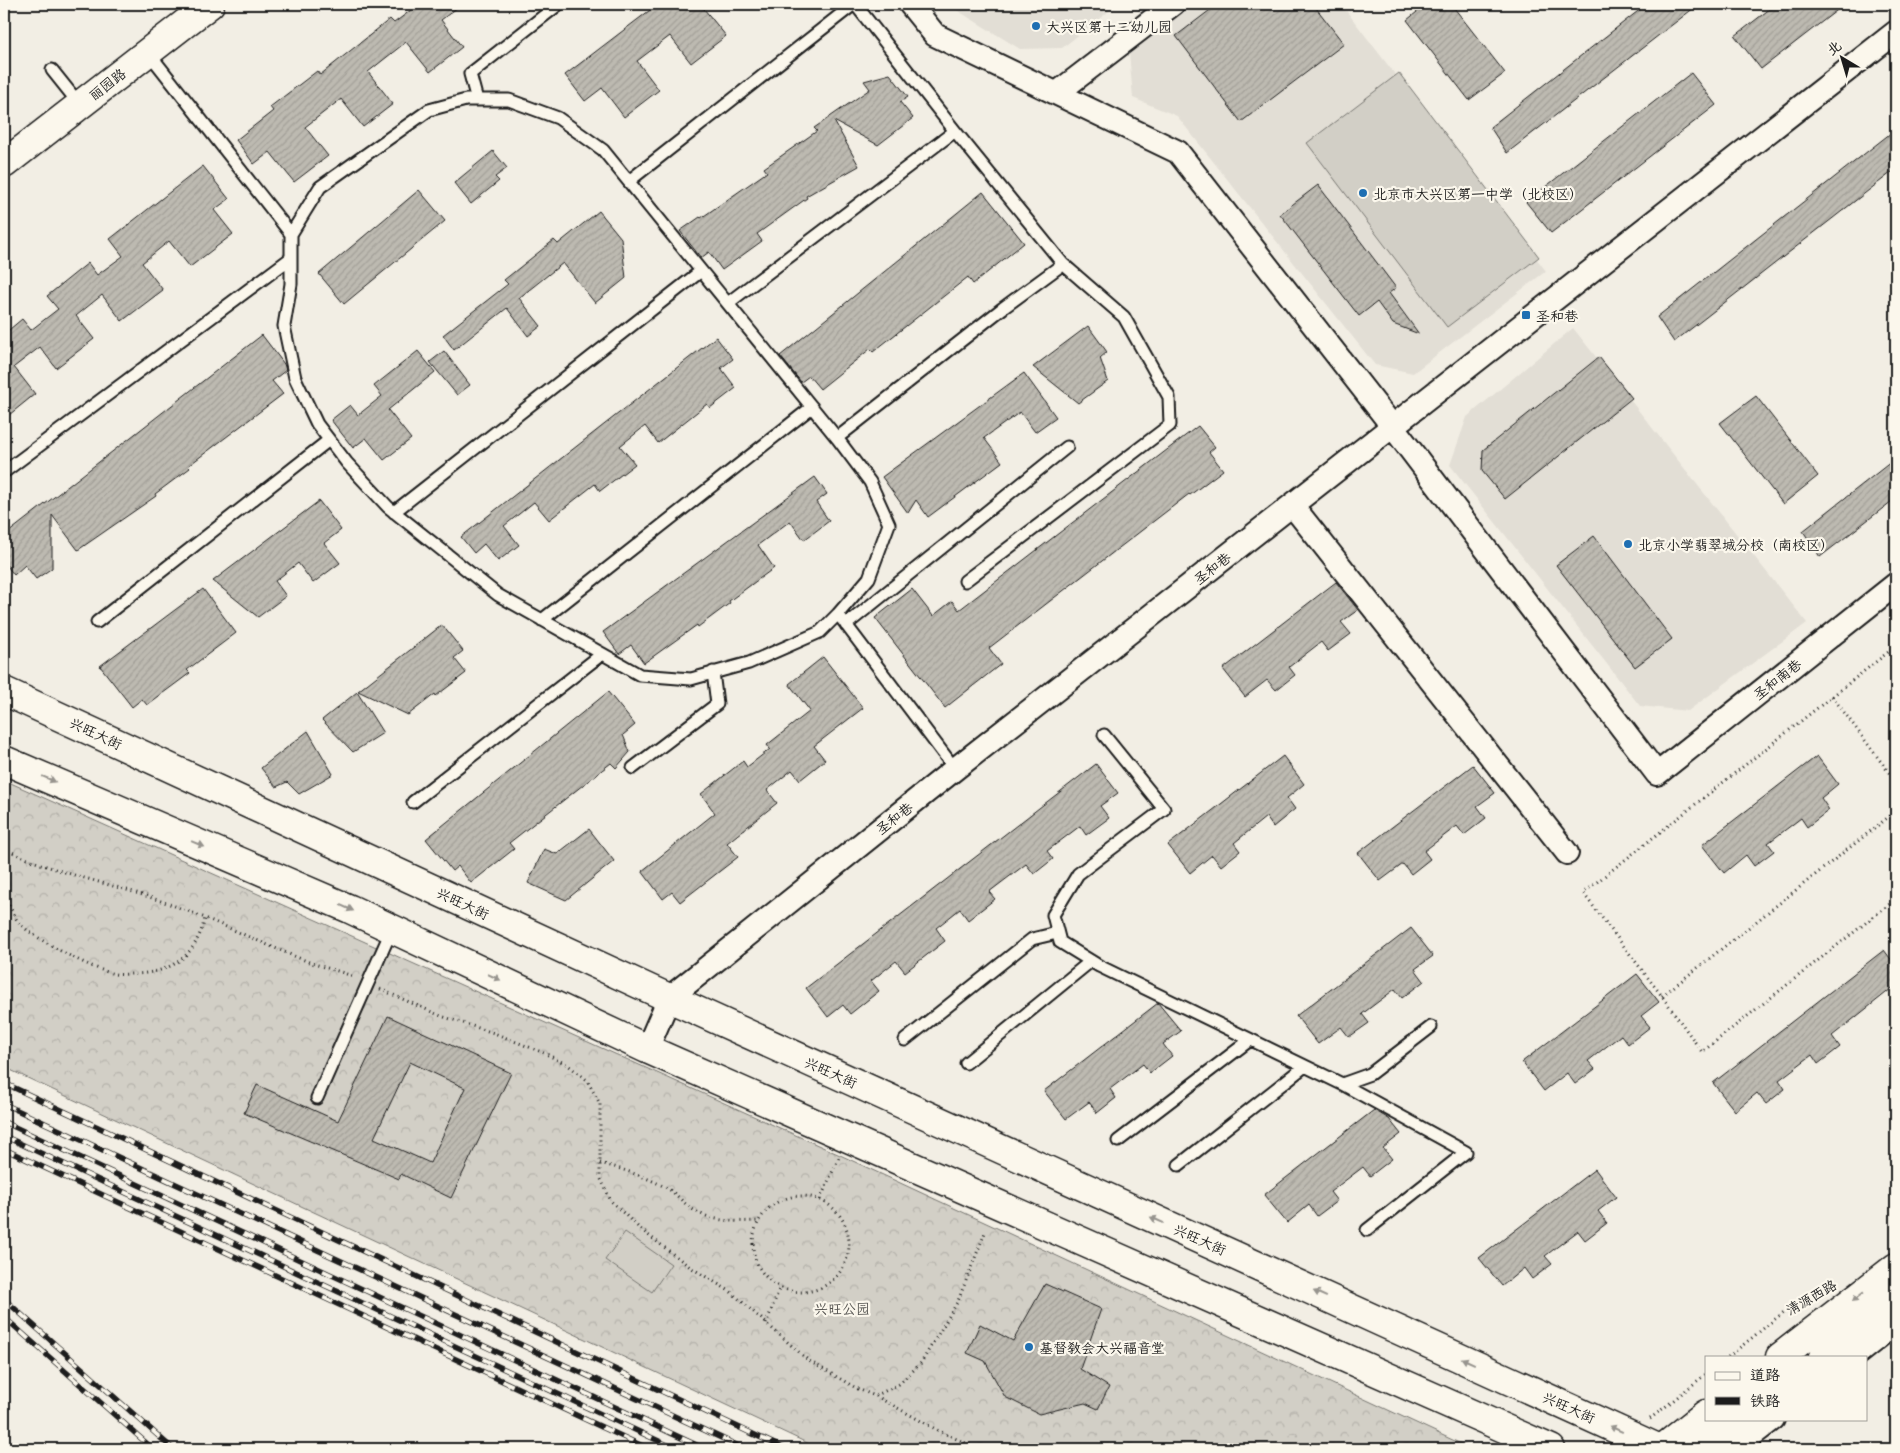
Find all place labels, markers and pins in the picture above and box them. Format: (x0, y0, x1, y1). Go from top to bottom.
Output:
place label: 大兴区第十二幼儿园 (1046, 16, 1172, 37)
marker: 大兴区第十二幼儿园 (1030, 20, 1042, 32)
place label: 北京市大兴区第一中学（北校区） (1373, 183, 1583, 204)
marker: 北京市大兴区第一中学（北校区） (1357, 187, 1369, 199)
place label: 圣和巷 (1536, 305, 1579, 326)
marker: 圣和巷 (1520, 309, 1532, 321)
place label: 北京小学翡翠城分校（南校区） (1638, 534, 1834, 555)
marker: 北京小学翡翠城分校（南校区） (1622, 538, 1634, 550)
place label: 基督教会大兴福音堂 (1039, 1337, 1165, 1358)
marker: 基督教会大兴福音堂 (1023, 1341, 1035, 1353)

